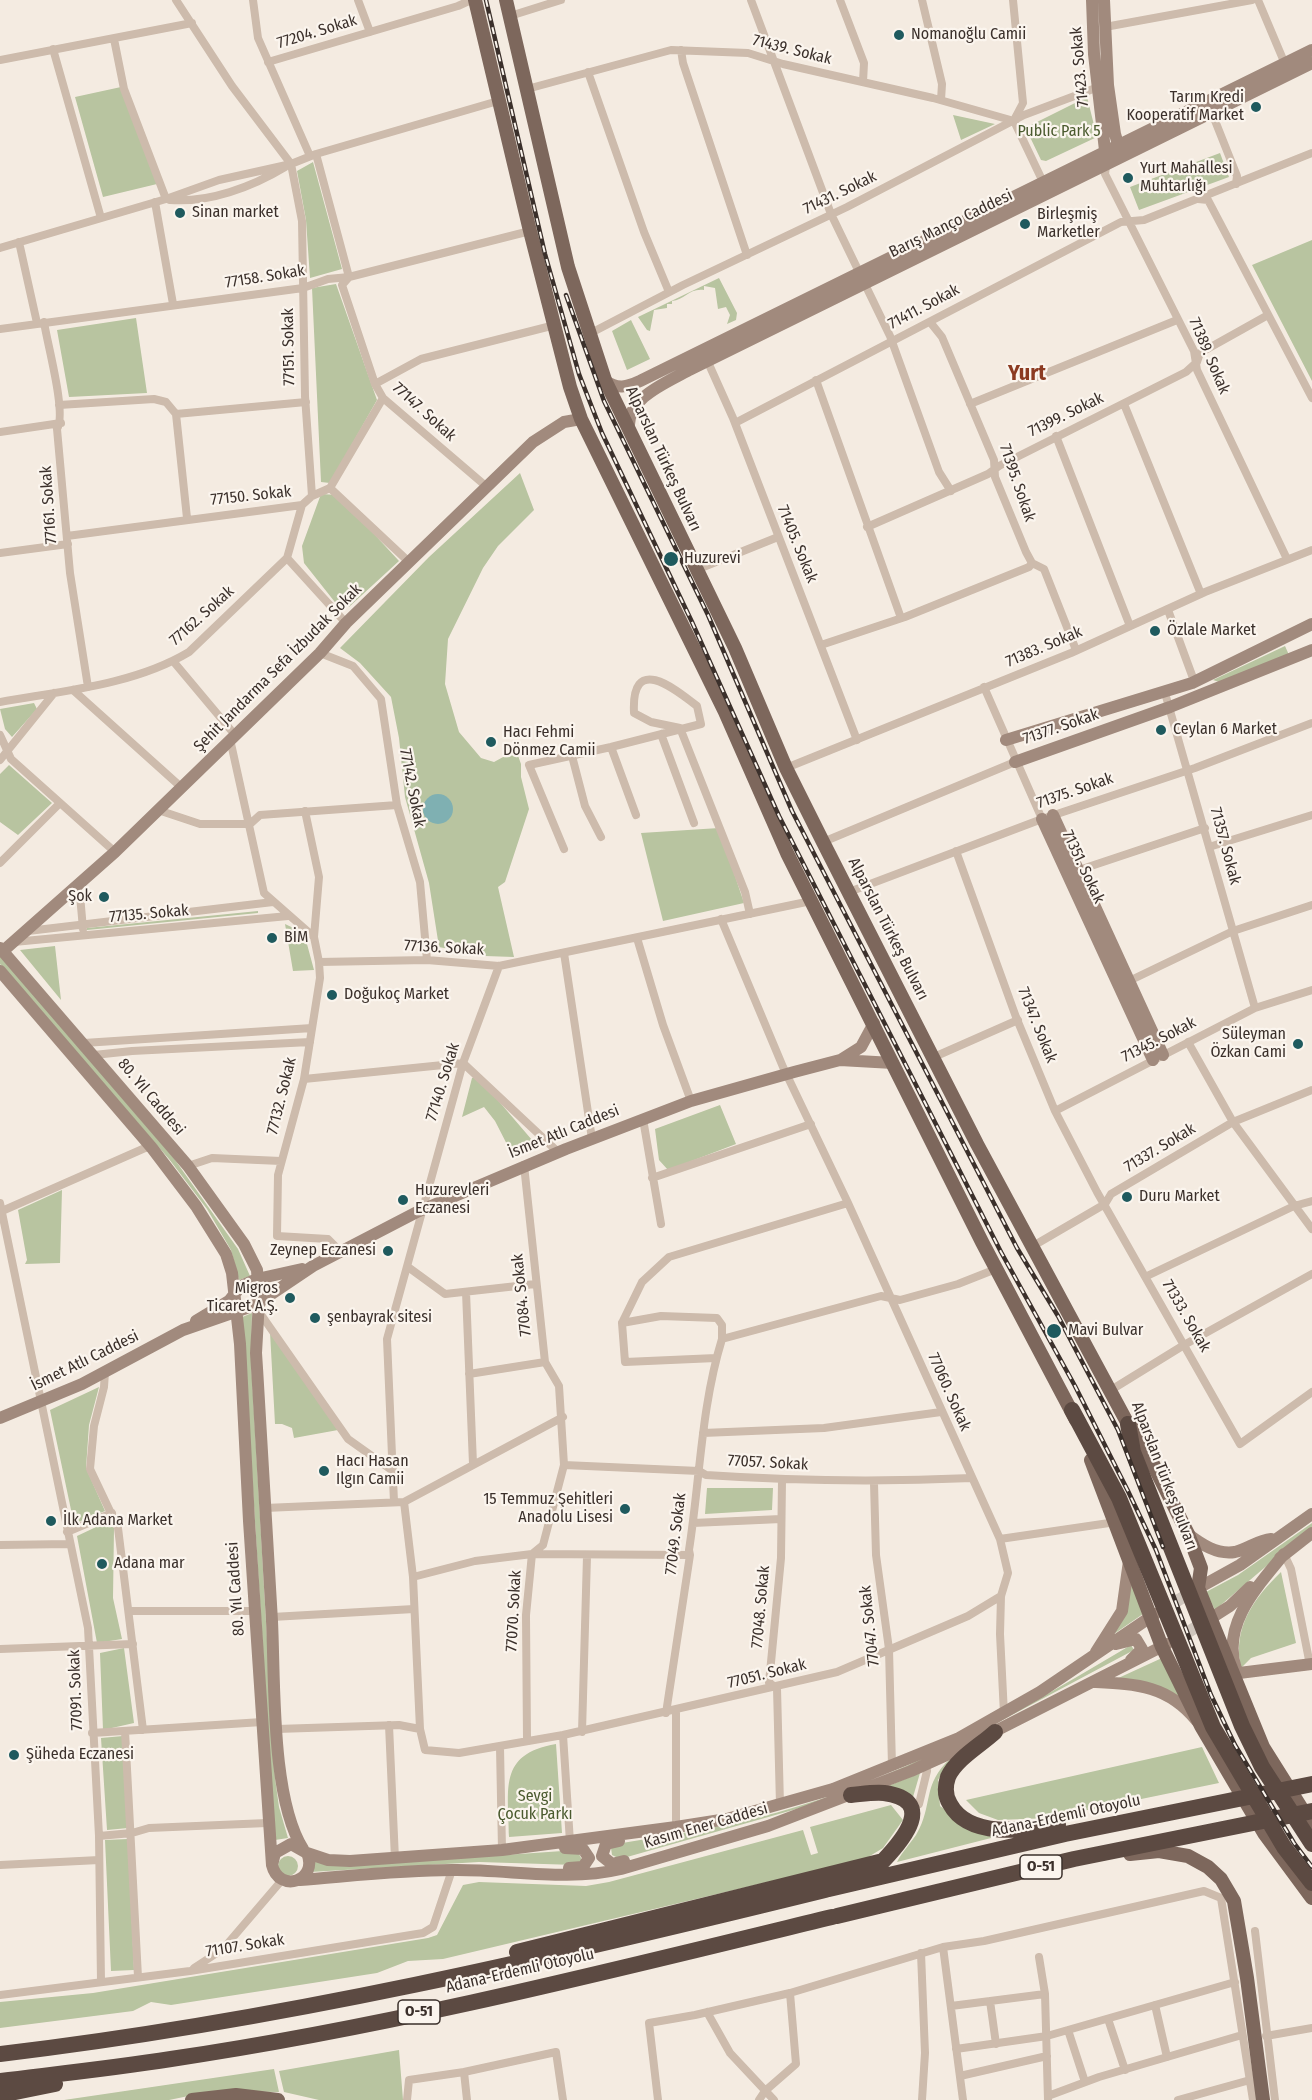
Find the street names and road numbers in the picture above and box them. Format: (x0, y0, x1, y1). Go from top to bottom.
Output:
street label: 77204. Sokak (275, 11, 359, 53)
street label: 71423. Sokak (1067, 26, 1093, 108)
street label: 71439. Sokak (750, 31, 834, 69)
street label: 71431. Sokak (800, 167, 880, 219)
street label: Barış Manço Caddesi (886, 186, 1016, 262)
street label: 77158. Sokak (224, 261, 306, 293)
street label: 71411. Sokak (885, 280, 963, 334)
street label: 77151. Sokak (279, 308, 299, 386)
street label: 71389. Sokak (1184, 315, 1234, 397)
street label: 77147. Sokak (388, 378, 460, 446)
street label: Alparslan Türkeş Bulvarı (621, 384, 705, 534)
street label: 71399. Sokak (1025, 389, 1107, 441)
street label: 71395. Sokak (995, 442, 1039, 524)
street label: 77161. Sokak (37, 465, 61, 545)
street label: 77150. Sokak (210, 482, 292, 510)
street label: 71405. Sokak (773, 502, 821, 586)
street label: Şehit Jandarma Sefa İzbudak Sokak (190, 580, 366, 756)
street label: 77162. Sokak (166, 582, 238, 650)
street label: 71383. Sokak (1003, 622, 1085, 672)
street label: 71377. Sokak (1021, 705, 1101, 749)
street label: 77142. Sokak (395, 747, 429, 829)
street label: 71375. Sokak (1034, 769, 1116, 813)
street label: 71357. Sokak (1205, 805, 1245, 887)
street label: 71351. Sokak (1058, 827, 1108, 907)
street label: Alparslan Türkeş Bulvarı (844, 855, 932, 1003)
street label: 77135. Sokak (109, 901, 189, 927)
street label: 77136. Sokak (403, 936, 485, 960)
street label: 71347. Sokak (1013, 985, 1061, 1065)
street label: 71345. Sokak (1119, 1013, 1199, 1067)
street label: 77140. Sokak (422, 1040, 464, 1124)
street label: 80. Yıl Caddesi (113, 1055, 189, 1139)
street label: 77132. Sokak (263, 1055, 301, 1137)
street label: İsmet Atlı Caddesi (506, 1101, 622, 1163)
street label: 71337. Sokak (1121, 1119, 1199, 1177)
street label: 77084. Sokak (508, 1253, 536, 1337)
street label: 71333. Sokak (1158, 1276, 1214, 1356)
street label: İsmet Atlı Caddesi (28, 1327, 142, 1395)
street label: 77060. Sokak (923, 1350, 975, 1434)
street label: Alparslan Türkeş Bulvarı (1127, 1399, 1201, 1553)
street label: 77057. Sokak (727, 1451, 809, 1475)
street label: 77049. Sokak (661, 1492, 691, 1576)
street label: 80. Yıl Caddesi (223, 1541, 249, 1637)
street label: 77048. Sokak (748, 1565, 774, 1649)
street label: 77070. Sokak (502, 1570, 526, 1652)
street label: 77047. Sokak (856, 1585, 884, 1667)
street label: 77091. Sokak (65, 1649, 87, 1731)
street label: 77051. Sokak (726, 1655, 808, 1693)
street label: Adana-Erdemli Otoyolu (990, 1791, 1142, 1841)
street label: Kasım Ener Caddesi (642, 1799, 770, 1853)
road number: O-51 (1020, 1855, 1062, 1879)
street label: 71107. Sokak (204, 1930, 286, 1962)
street label: Adana-Erdemli Otoyolu (444, 1945, 596, 1997)
road number: O-51 (398, 2000, 440, 2024)

